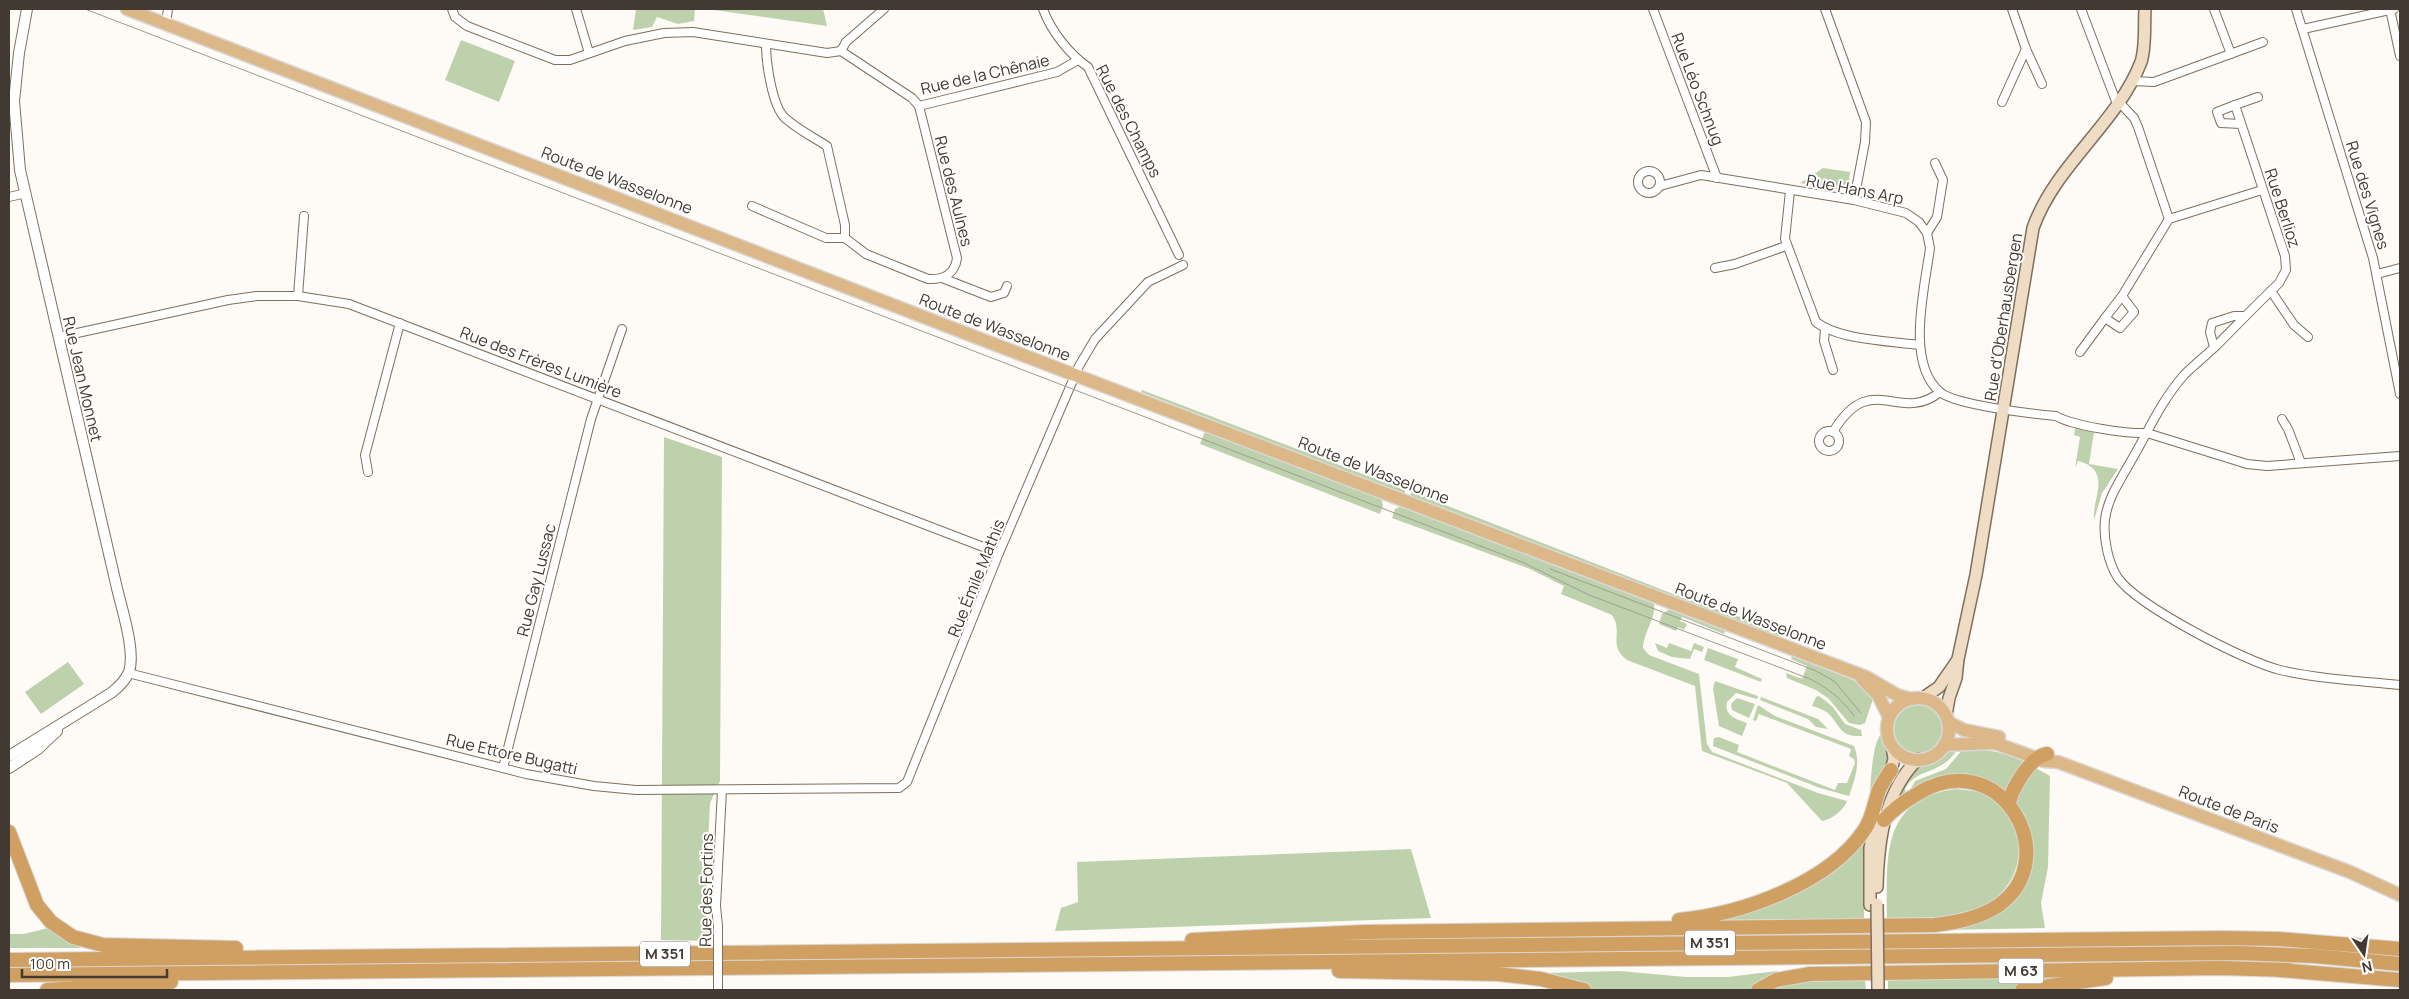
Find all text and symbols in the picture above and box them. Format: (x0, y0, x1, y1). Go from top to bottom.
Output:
street label: Rue Léo Schnug (1666, 29, 1730, 149)
street label: Rue de la Chênaie (918, 48, 1052, 100)
street label: Rue des Champs (1091, 61, 1167, 181)
street label: Rue des Aulnes (930, 133, 978, 249)
street label: Rue des Vignes (2341, 138, 2395, 252)
street label: Route de Wasselonne (538, 141, 696, 219)
street label: Rue Berlioz (2260, 166, 2306, 250)
street label: Rue Hans Arp (1805, 169, 1905, 209)
street label: Rue d'Oberhausbergen (1979, 231, 2027, 403)
street label: Route de Wasselonne (916, 288, 1074, 366)
street label: Rue Jean Monnet (58, 314, 108, 444)
street label: Rue des Frères Lumière (457, 321, 625, 403)
street label: Route de Wasselonne (1295, 431, 1453, 509)
street label: Rue Émile Mathis (942, 516, 1010, 640)
street label: Rue Gay Lussac (511, 521, 561, 639)
street label: Route de Wasselonne (1672, 577, 1830, 655)
street label: Rue Ettore Bugatti (444, 728, 580, 780)
street label: Route de Paris (2176, 780, 2282, 838)
street label: Rue des Fortins (694, 833, 718, 947)
north arrow (2339, 929, 2389, 979)
road number: M 351 (1685, 930, 1735, 956)
road number: M 351 (640, 942, 690, 966)
scale bar (22, 946, 168, 978)
text: 100 m (30, 953, 70, 974)
text: N (2360, 957, 2374, 978)
road number: M 63 (1998, 958, 2044, 984)

